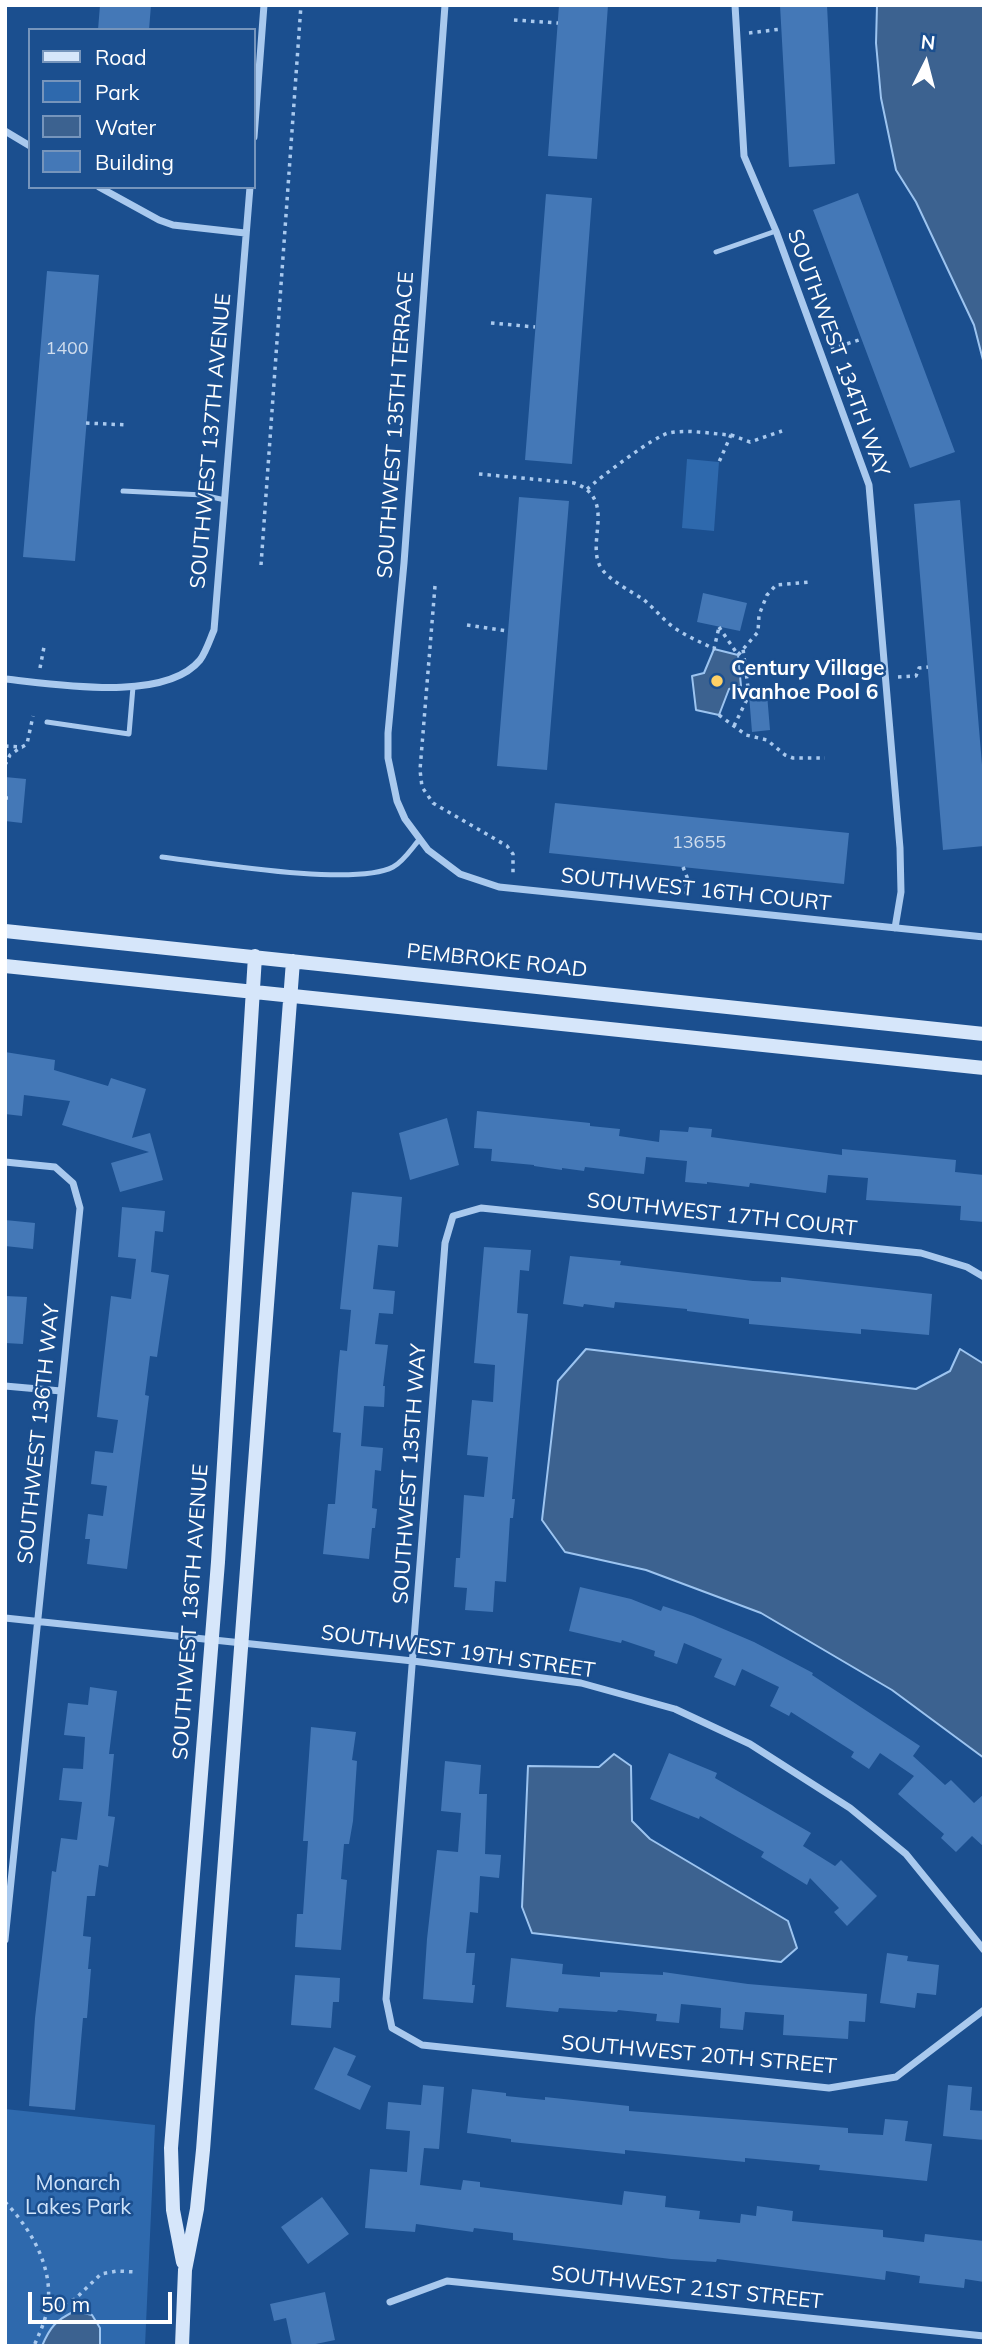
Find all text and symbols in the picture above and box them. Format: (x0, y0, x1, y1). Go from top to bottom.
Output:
legend (28, 28, 256, 189)
north arrow (891, 28, 961, 98)
text: N (920, 29, 937, 55)
text: Road (95, 44, 146, 70)
text: Park (95, 79, 139, 105)
text: Water (95, 114, 156, 140)
text: Building (95, 149, 174, 175)
street label: SOUTHWEST 134TH WAY (782, 226, 894, 480)
street label: SOUTHWEST 135TH TERRACE (373, 271, 419, 579)
street label: SOUTHWEST 137TH AVENUE (186, 292, 236, 590)
house number: 1400 (45, 338, 89, 360)
place label: Century Village Ivanhoe Pool 6 (731, 656, 885, 706)
marker: Century Village Ivanhoe Pool 6 (709, 673, 725, 689)
house number: 13655 (672, 832, 726, 854)
street label: SOUTHWEST 16TH COURT (560, 863, 832, 917)
street label: PEMBROKE ROAD (405, 939, 589, 983)
street label: SOUTHWEST 17TH COURT (586, 1188, 858, 1242)
street label: SOUTHWEST 136TH WAY (13, 1303, 65, 1565)
street label: SOUTHWEST 135TH WAY (388, 1343, 432, 1605)
street label: SOUTHWEST 136TH AVENUE (168, 1463, 214, 1761)
street label: SOUTHWEST 19TH STREET (319, 1620, 597, 1684)
street label: SOUTHWEST 20TH STREET (560, 2030, 838, 2080)
park label: Monarch Lakes Park (25, 2171, 131, 2221)
street label: SOUTHWEST 21ST STREET (550, 2261, 824, 2315)
scale bar (32, 2278, 175, 2322)
text: 50 m (41, 2291, 90, 2317)

